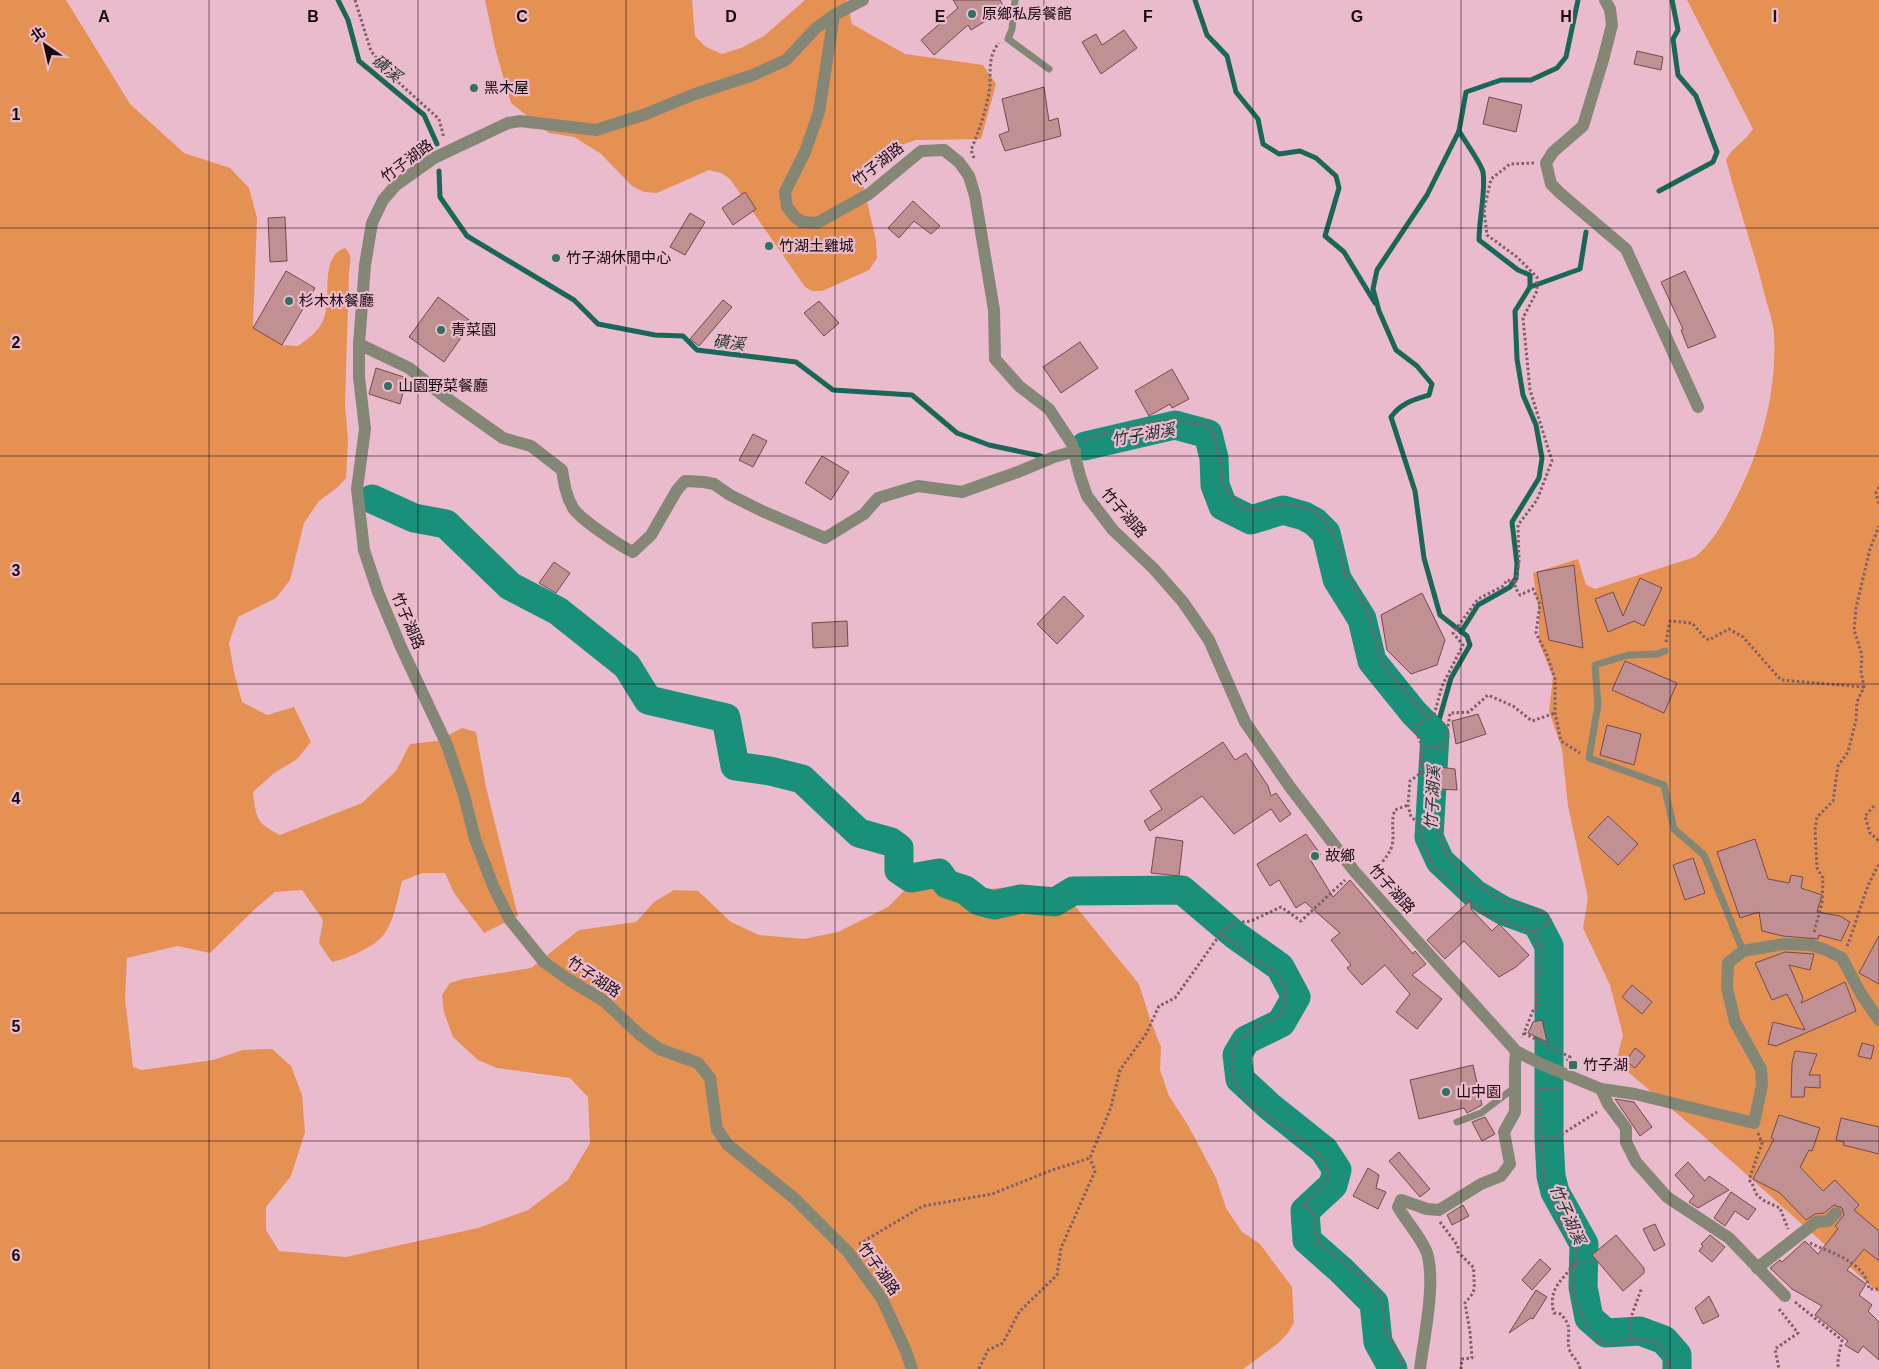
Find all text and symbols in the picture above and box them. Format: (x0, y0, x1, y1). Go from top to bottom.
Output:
place label: 原鄉私房餐館 (982, 5, 1072, 22)
text: A (98, 8, 110, 25)
text: B (307, 8, 319, 25)
text: C (516, 8, 528, 25)
text: D (725, 8, 737, 25)
text: E (935, 8, 946, 25)
marker: 原鄉私房餐館 (966, 8, 978, 20)
text: F (1143, 8, 1153, 25)
text: G (1351, 8, 1363, 25)
text: H (1560, 8, 1572, 25)
text: I (1773, 8, 1777, 25)
north arrow (20, 20, 70, 70)
text: 北 (27, 24, 48, 45)
water label: 磺溪 (369, 52, 406, 86)
place label: 黑木屋 (484, 79, 529, 96)
marker: 黑木屋 (468, 82, 480, 94)
text: 1 (12, 106, 21, 123)
street label: 竹子湖路 (378, 136, 436, 185)
street label: 竹子湖路 (849, 138, 907, 189)
place label: 竹湖土雞城 (779, 237, 854, 254)
marker: 竹湖土雞城 (763, 240, 775, 252)
place label: 竹子湖休閒中心 (566, 249, 671, 266)
marker: 竹子湖休閒中心 (550, 252, 562, 264)
place label: 杉木林餐廳 (299, 292, 374, 309)
marker: 杉木林餐廳 (283, 295, 295, 307)
place label: 青菜園 (451, 321, 496, 338)
marker: 青菜園 (435, 324, 447, 336)
water label: 磺溪 (712, 332, 748, 353)
text: 2 (12, 334, 21, 351)
place label: 山園野菜餐廳 (398, 377, 488, 394)
marker: 山園野菜餐廳 (382, 380, 394, 392)
water label: 竹子湖溪 (1110, 420, 1178, 448)
street label: 竹子湖路 (1098, 484, 1150, 541)
text: 3 (12, 562, 21, 579)
street label: 竹子湖路 (389, 590, 428, 652)
water label: 竹子湖溪 (1422, 764, 1443, 830)
text: 4 (12, 790, 21, 807)
place label: 故鄉 (1325, 847, 1355, 864)
marker: 故鄉 (1309, 850, 1321, 862)
street label: 竹子湖路 (1366, 861, 1419, 917)
street label: 竹子湖路 (565, 953, 624, 1000)
text: 5 (12, 1018, 21, 1035)
place label: 竹子湖 (1583, 1056, 1628, 1073)
marker: 竹子湖 (1567, 1059, 1579, 1071)
place label: 山中園 (1456, 1083, 1501, 1100)
marker: 山中園 (1440, 1086, 1452, 1098)
water label: 竹子湖溪 (1547, 1182, 1589, 1249)
street label: 竹子湖路 (855, 1239, 904, 1298)
text: 6 (12, 1247, 21, 1264)

